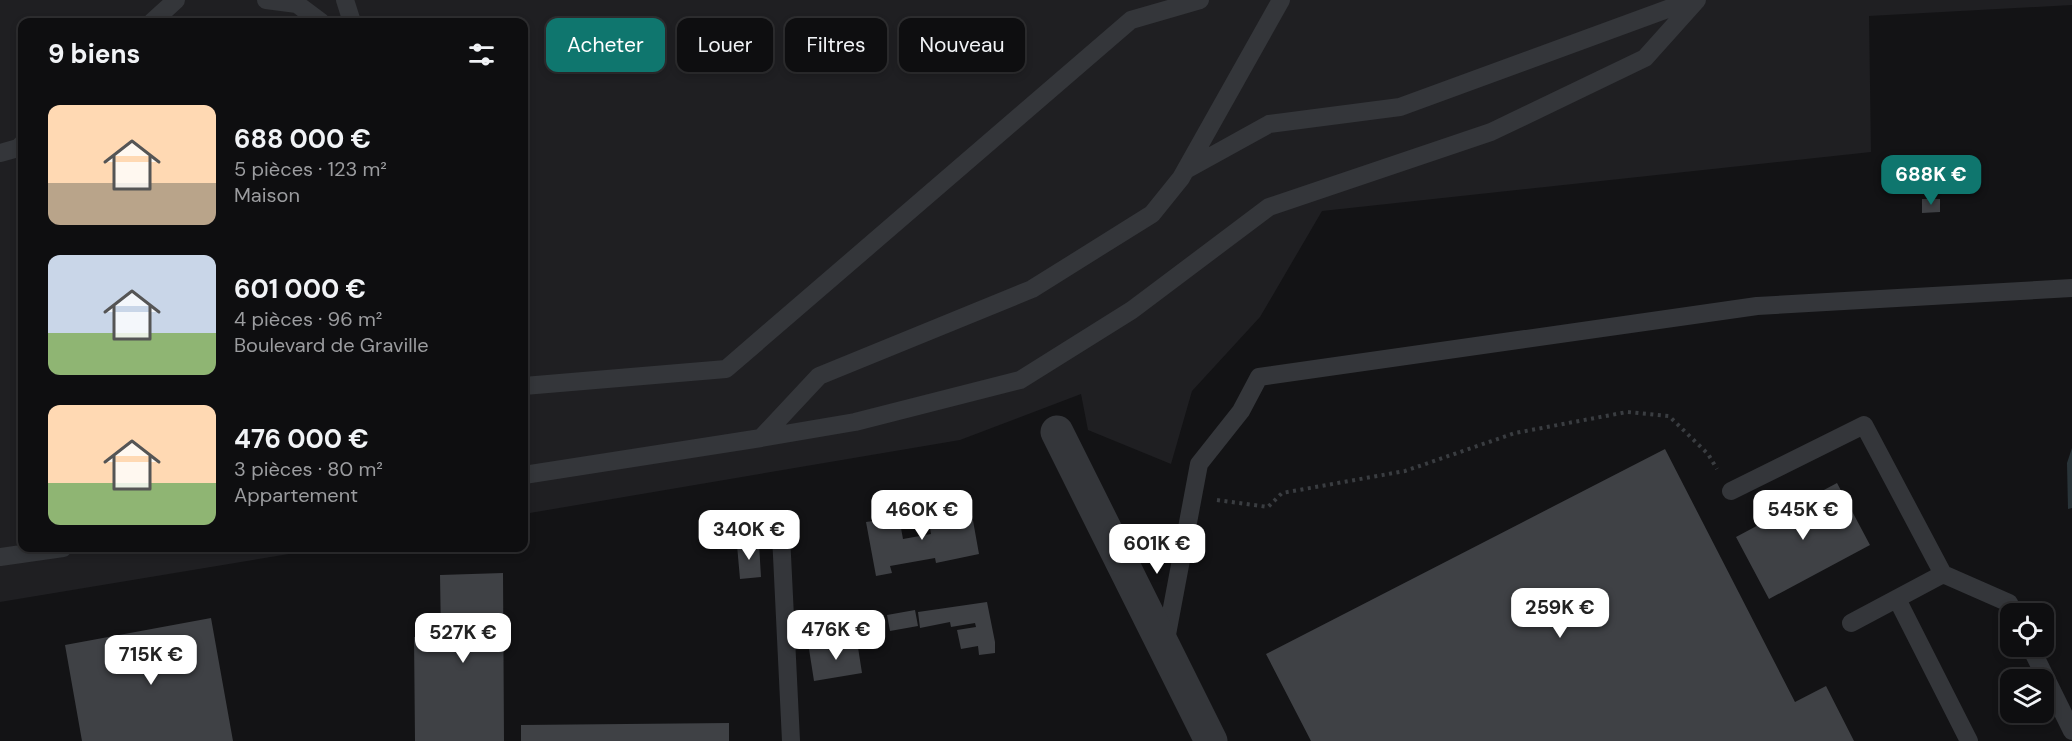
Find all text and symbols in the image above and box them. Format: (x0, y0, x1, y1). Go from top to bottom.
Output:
chip: Acheter (546, 18, 665, 72)
chip: Louer (677, 18, 773, 72)
chip: Filtres (785, 18, 887, 72)
chip: Nouveau (899, 18, 1025, 72)
text: 9 biens (48, 37, 140, 71)
icon: filters (465, 38, 498, 71)
text: 688 000 € (234, 122, 371, 156)
icon: home (96, 129, 168, 201)
pin: 688K € (1882, 155, 1980, 206)
text: 5 pièces · 123 m² (234, 156, 387, 182)
text: 688K € (1895, 161, 1967, 187)
text: Maison (234, 182, 300, 208)
text: 601 000 € (234, 272, 366, 306)
icon: home (96, 279, 168, 351)
text: 4 pièces · 96 m² (234, 306, 382, 332)
text: Boulevard de Graville (234, 332, 429, 358)
text: 476 000 € (234, 422, 369, 456)
icon: home (96, 429, 168, 501)
text: 3 pièces · 80 m² (234, 456, 383, 482)
text: Appartement (234, 482, 358, 508)
pin: 460K € (873, 490, 971, 541)
pin: 545K € (1754, 490, 1852, 541)
text: 460K € (885, 496, 959, 522)
text: 545K € (1767, 496, 1839, 522)
pin: 340K € (700, 510, 798, 561)
text: 340K € (713, 516, 785, 542)
pin: 601K € (1108, 524, 1206, 575)
text: 601K € (1123, 530, 1191, 556)
pin: 259K € (1511, 588, 1609, 639)
text: 259K € (1525, 594, 1595, 620)
map controls (2000, 603, 2054, 723)
button: locate (2000, 603, 2054, 657)
pin: 476K € (787, 610, 885, 661)
pin: 527K € (414, 613, 512, 664)
text: 476K € (801, 616, 871, 642)
text: 527K € (429, 619, 497, 645)
pin: 715K € (102, 635, 200, 686)
text: 715K € (119, 641, 183, 667)
button: layers (2000, 669, 2054, 723)

